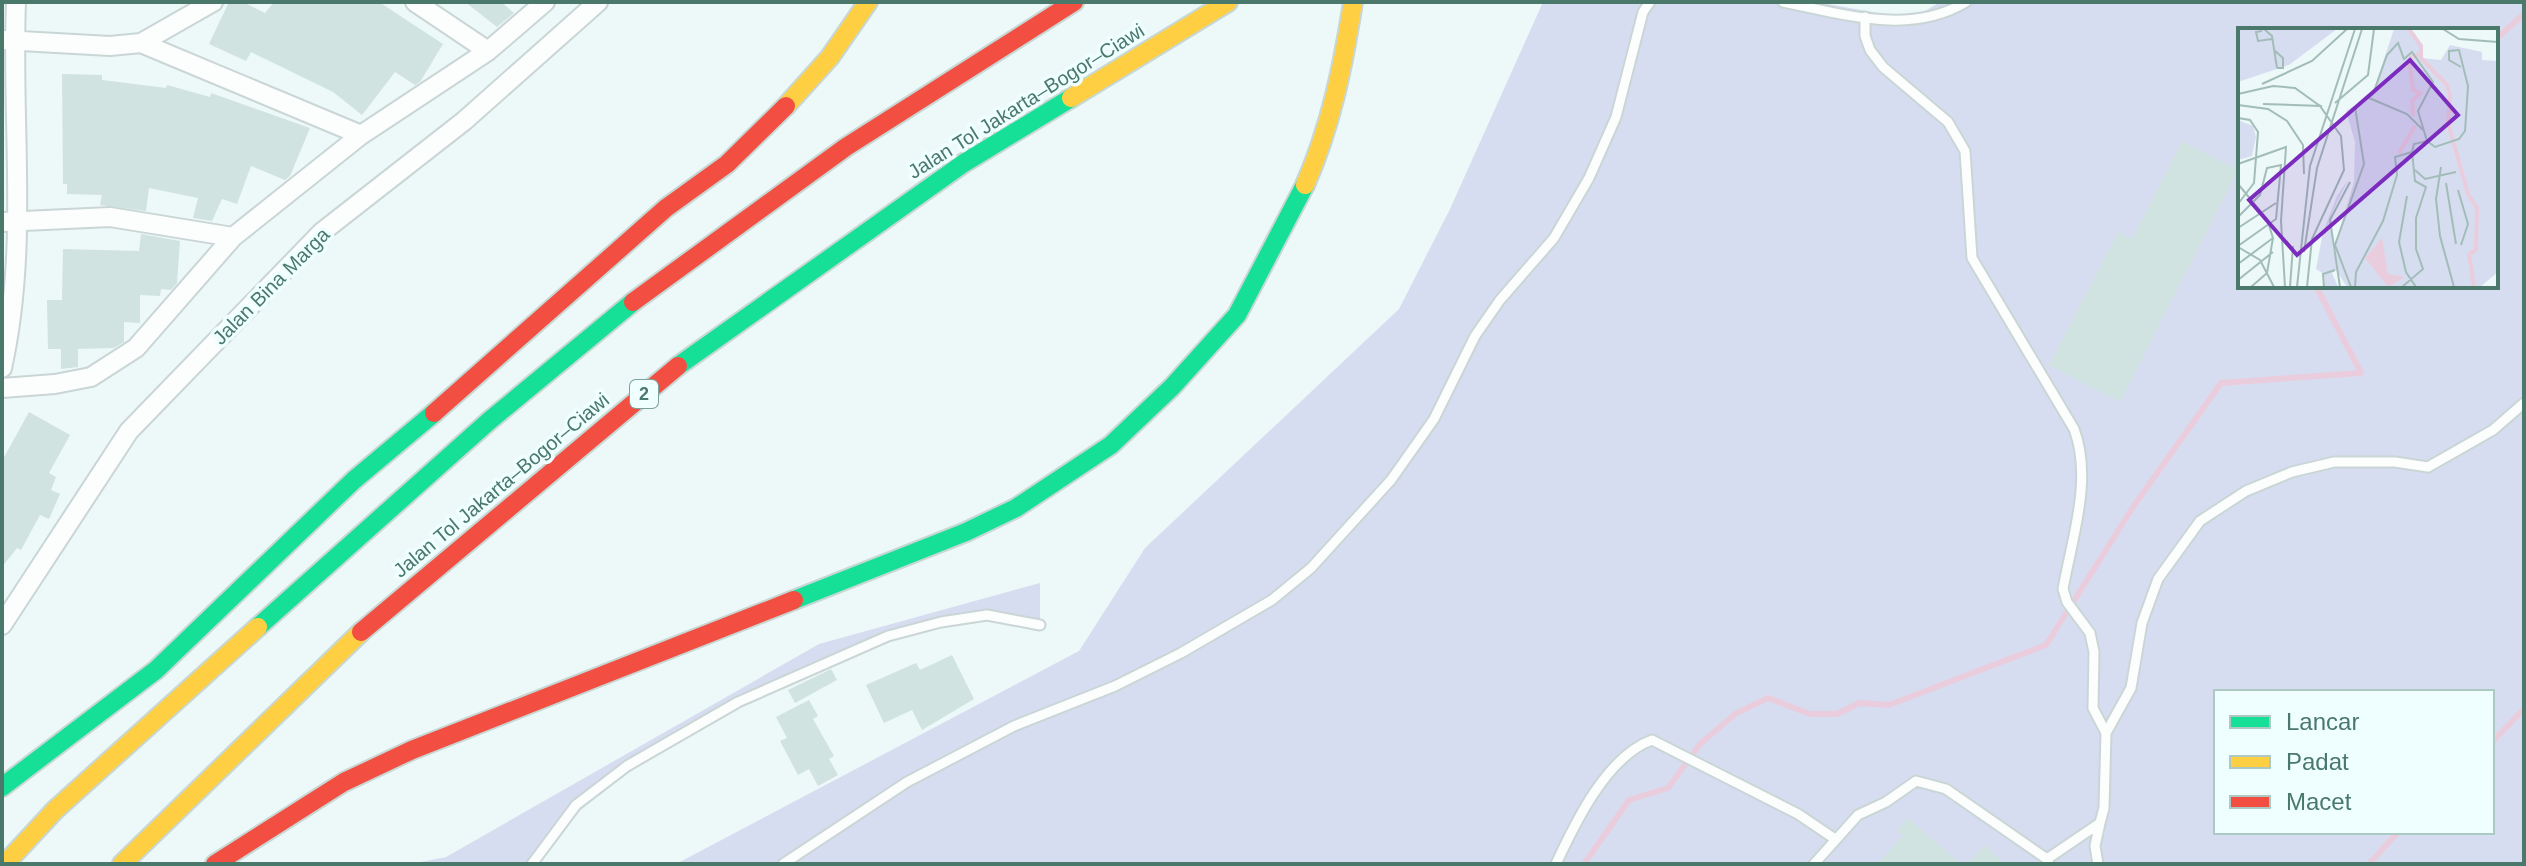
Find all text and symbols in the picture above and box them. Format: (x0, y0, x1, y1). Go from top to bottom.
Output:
street label: Jalan Tol Jakarta–Bogor–Ciawi (904, 19, 1148, 183)
inset map (2238, 28, 2498, 288)
street label: Jalan Bina Marga (208, 223, 334, 349)
road number: 2 (630, 380, 658, 408)
street label: Jalan Tol Jakarta–Bogor–Ciawi (389, 388, 613, 582)
legend (2214, 690, 2494, 834)
text: Lancar (2286, 708, 2359, 735)
text: Padat (2286, 748, 2349, 775)
text: Macet (2286, 788, 2352, 815)

